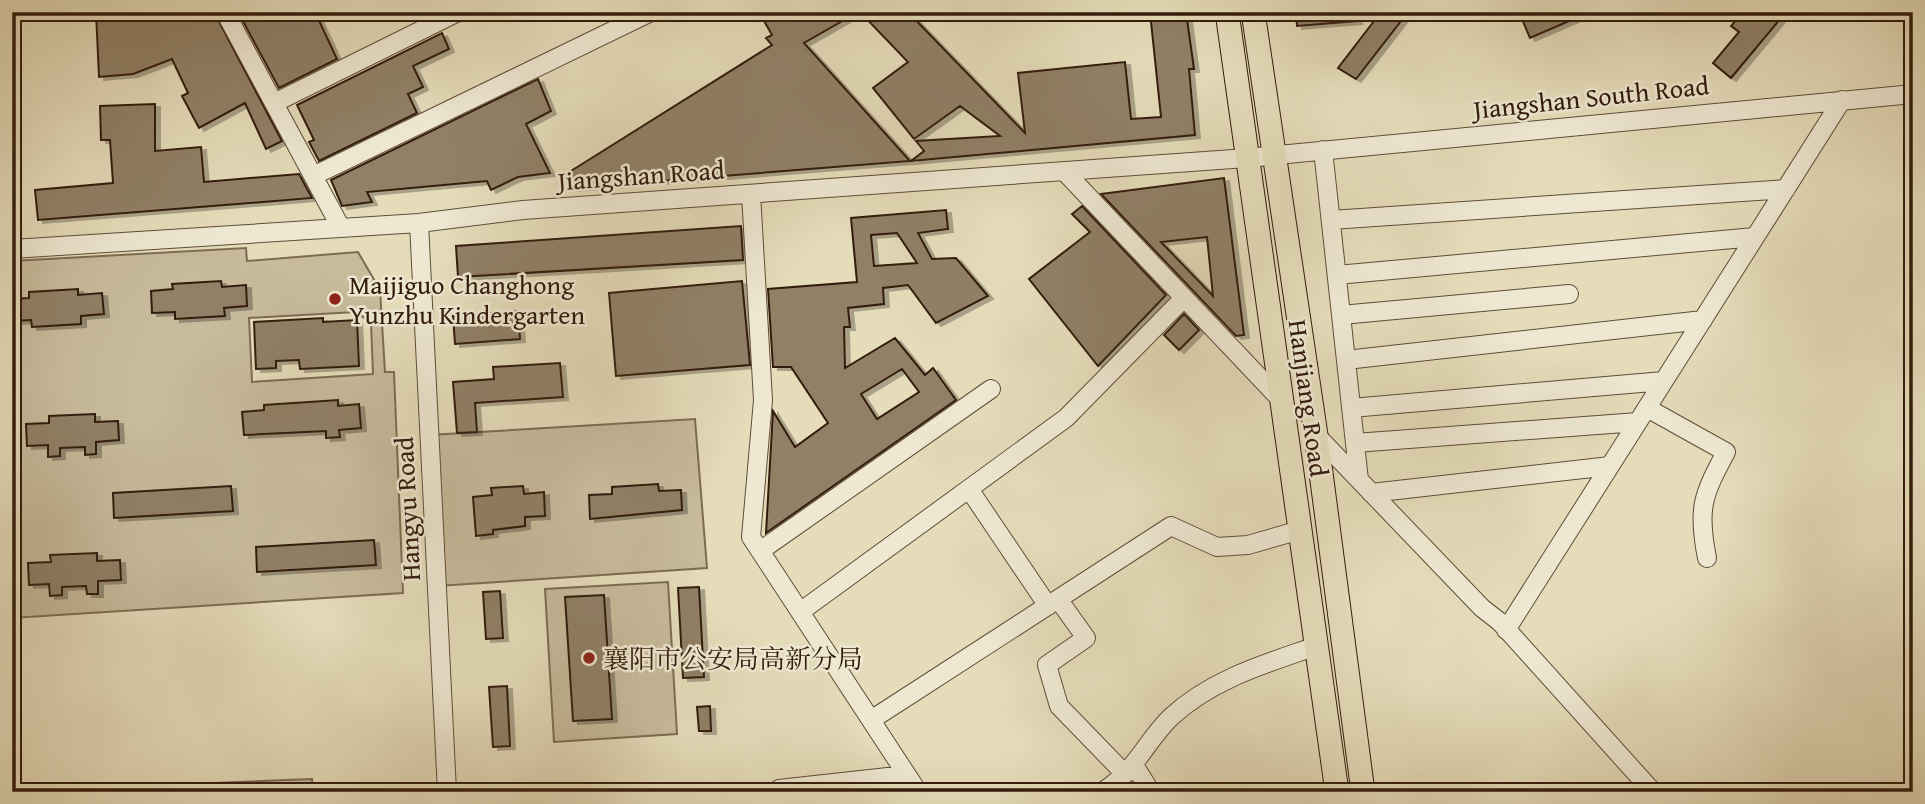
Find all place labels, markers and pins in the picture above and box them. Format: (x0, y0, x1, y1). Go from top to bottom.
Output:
place label: Maijiguo Changhong Yunzhu Kindergarten (349, 265, 585, 334)
marker: Maijiguo Changhong Yunzhu Kindergarten (327, 291, 343, 307)
place label: 襄阳市公安局高新分局 (603, 639, 863, 678)
marker: 襄阳市公安局高新分局 (581, 650, 597, 666)

